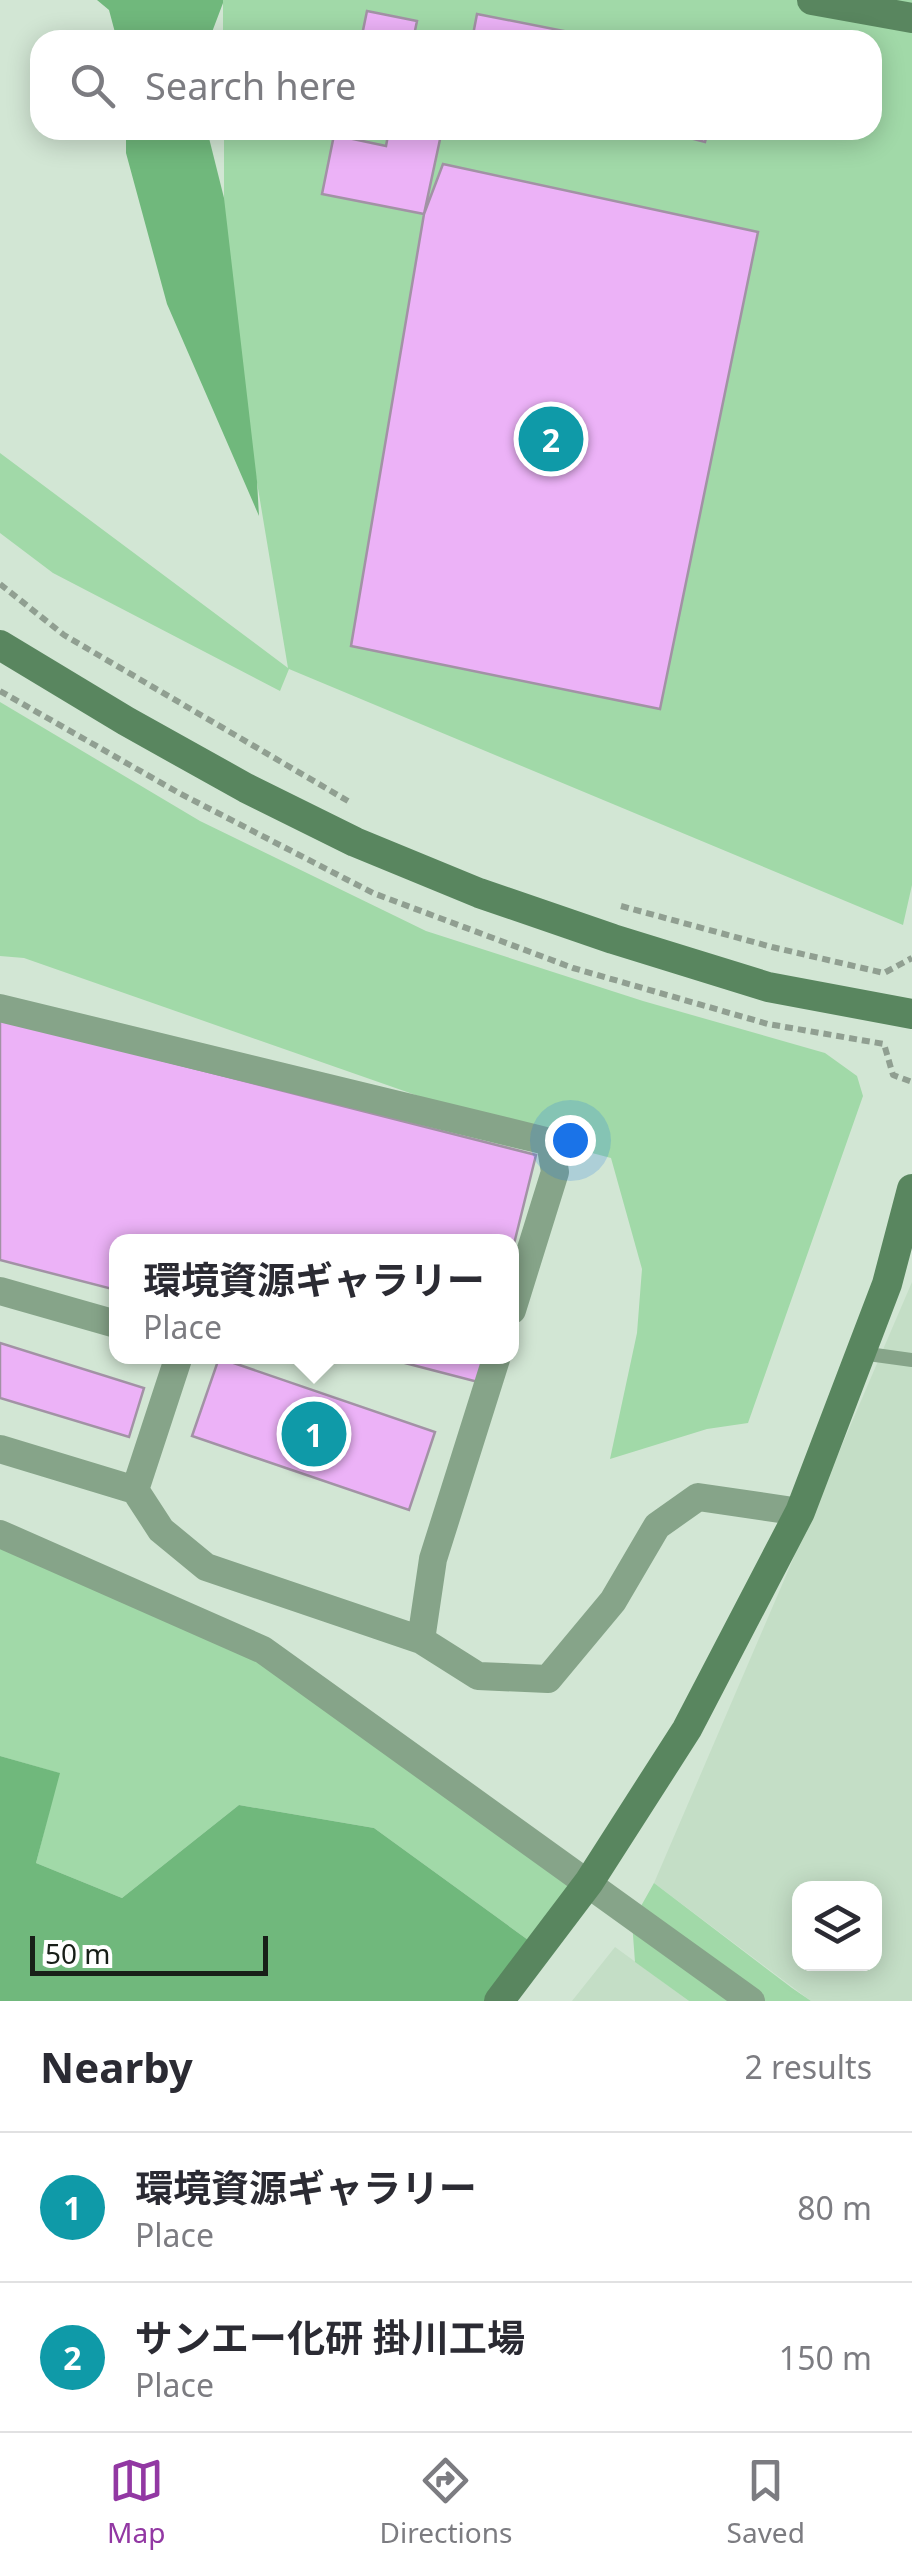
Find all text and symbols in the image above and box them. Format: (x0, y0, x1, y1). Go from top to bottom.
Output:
search box (30, 30, 882, 140)
icon: search (65, 58, 120, 113)
text: Search here (145, 59, 356, 111)
pin: 2 (518, 402, 584, 476)
your location (545, 1115, 596, 1166)
popup (109, 1234, 519, 1364)
text: 環境資源ギャラリー (143, 1253, 485, 1305)
text: Place (143, 1305, 222, 1348)
pin: 1 (282, 1396, 346, 1472)
map controls (792, 1881, 882, 1971)
button: layers (792, 1881, 882, 1971)
scale bar (30, 1931, 268, 1976)
text: 50 m (45, 1934, 111, 1972)
text: Nearby (40, 2038, 193, 2095)
text: 2 results (745, 2045, 872, 2088)
text: 環境資源ギャラリー (135, 2161, 477, 2213)
text: 1 (63, 2186, 82, 2229)
text: 80 m (797, 2186, 872, 2229)
text: Place (135, 2213, 214, 2256)
text: サンエー化研 掛川工場 (135, 2311, 525, 2363)
text: 2 (63, 2336, 82, 2379)
text: 150 m (779, 2336, 872, 2379)
text: Place (135, 2363, 214, 2406)
tab: Map (107, 2453, 165, 2551)
tab: Directions (380, 2453, 512, 2551)
tab: Saved (727, 2453, 805, 2551)

